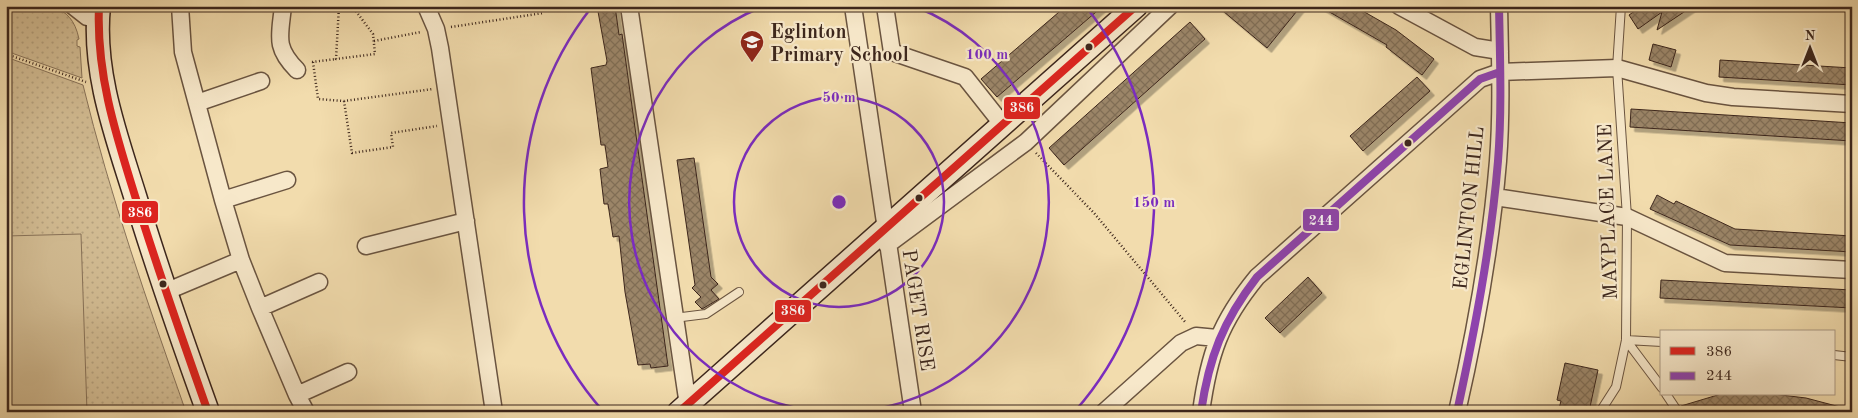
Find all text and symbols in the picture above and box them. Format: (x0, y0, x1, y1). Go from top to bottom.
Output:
north arrow (1786, 22, 1836, 72)
place label: Eglinton Primary School (770, 23, 909, 66)
school or university icon: Eglinton Primary School (739, 29, 765, 63)
text: N (1805, 29, 1816, 43)
unlabelled marker (1084, 42, 1094, 52)
text: 100 m (966, 48, 1008, 63)
text: 50 m (822, 91, 856, 106)
line badge: 386 (1003, 96, 1041, 120)
text: 386 (1010, 101, 1034, 115)
street label: MAYPLACE LANE (1596, 124, 1622, 300)
street label: EGLINTON HILL (1451, 125, 1489, 291)
unlabelled marker (1403, 138, 1413, 148)
centre of rings (830, 193, 848, 211)
unlabelled marker (914, 193, 924, 203)
text: 150 m (1133, 196, 1175, 211)
line badge: 386 (121, 200, 159, 224)
text: 386 (128, 206, 152, 220)
line badge: 244 (1302, 208, 1340, 232)
text: 244 (1309, 214, 1333, 228)
street label: PAGET RISE (898, 248, 937, 373)
unlabelled marker (158, 279, 168, 289)
unlabelled marker (818, 280, 828, 290)
line badge: 386 (774, 299, 812, 323)
text: 386 (781, 304, 805, 318)
legend (1660, 330, 1836, 396)
text: 386 (1706, 345, 1732, 360)
text: 244 (1706, 369, 1732, 384)

